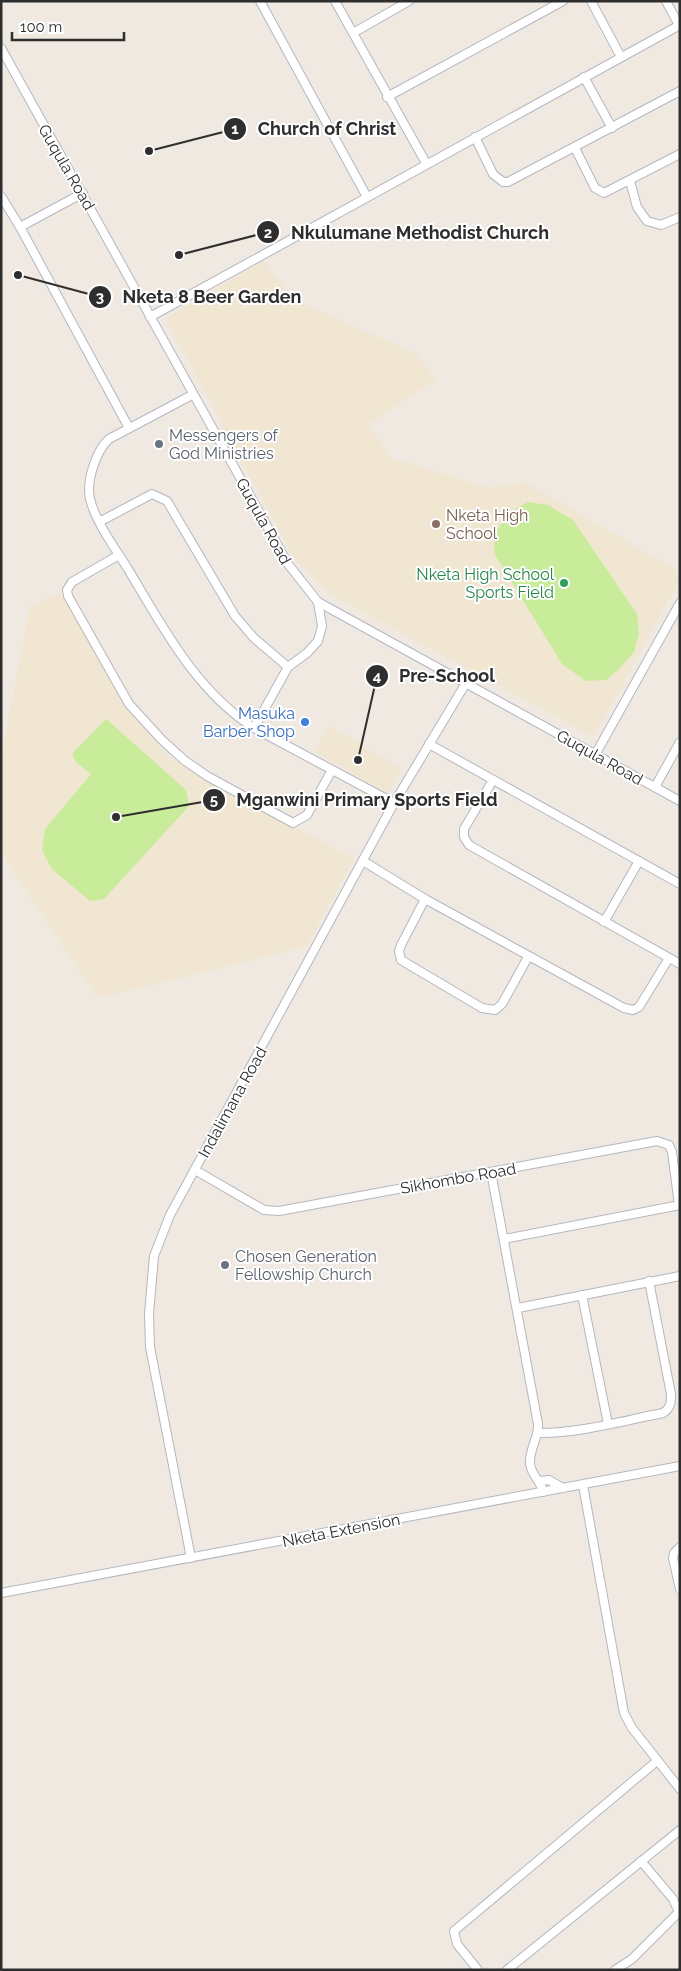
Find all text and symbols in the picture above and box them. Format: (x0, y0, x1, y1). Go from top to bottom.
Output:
scale bar (12, 10, 125, 42)
text: 100 m (20, 18, 62, 36)
callout: Church of Christ (222, 112, 406, 145)
text: Church of Christ (258, 118, 396, 139)
text: 1 (231, 120, 239, 138)
street label: Guqula Road (34, 121, 99, 214)
callout: Nkulumane Methodist Church (256, 216, 559, 249)
text: Nkulumane Methodist Church (291, 222, 549, 243)
text: 2 (264, 224, 272, 242)
callout: Nketa 8 Beer Garden (87, 280, 311, 313)
text: Nketa 8 Beer Garden (123, 286, 301, 307)
text: 3 (96, 288, 104, 306)
place label: Messengers of God Ministries (169, 426, 279, 463)
marker: Messengers of God Ministries (153, 438, 165, 450)
street label: Guqula Road (232, 475, 295, 568)
place label: Nketa High School (446, 506, 528, 543)
marker: Nketa High School (430, 518, 442, 530)
place label: Nketa High School Sports Field (416, 565, 555, 602)
marker: Nketa High School Sports Field (558, 577, 570, 589)
callout: Pre-School (365, 660, 505, 693)
text: Pre-School (399, 665, 495, 686)
text: 4 (373, 667, 382, 685)
place label: Masuka Barber Shop (203, 704, 295, 741)
marker: Masuka Barber Shop (299, 716, 311, 728)
street label: Guqula Road (553, 726, 646, 789)
callout: Mganwini Primary Sports Field (201, 783, 508, 816)
text: Mganwini Primary Sports Field (236, 789, 498, 810)
text: 5 (210, 791, 218, 809)
street label: Indalimana Road (194, 1043, 271, 1161)
street label: Sikhombo Road (399, 1159, 517, 1198)
place label: Chosen Generation Fellowship Church (235, 1247, 377, 1284)
marker: Chosen Generation Fellowship Church (219, 1259, 231, 1271)
street label: Nketa Extension (281, 1510, 402, 1551)

